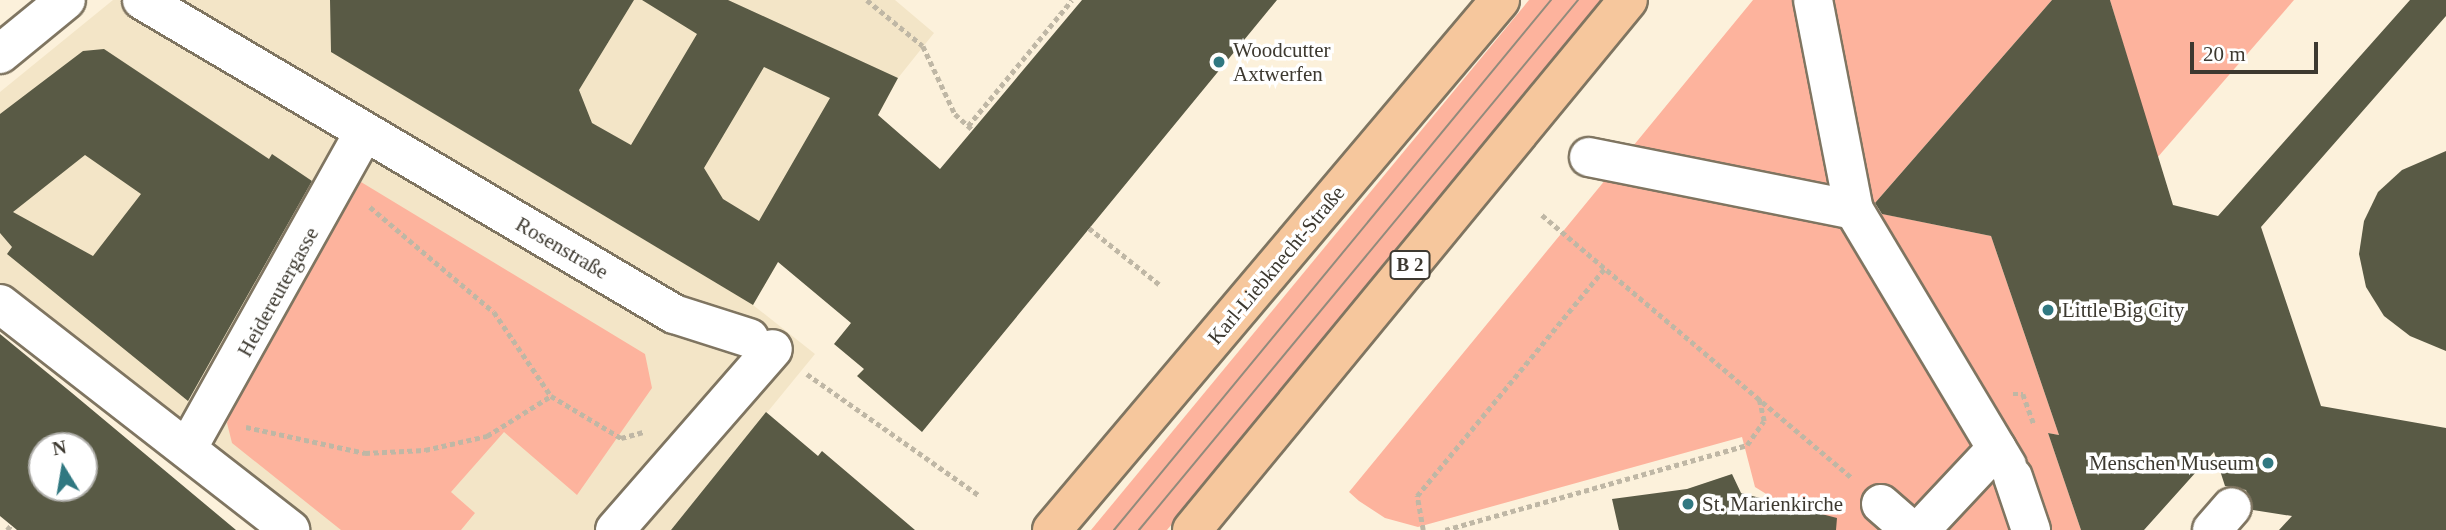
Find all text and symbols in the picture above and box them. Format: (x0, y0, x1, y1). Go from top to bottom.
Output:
scale bar (2194, 28, 2322, 72)
place label: Woodcutter Axtwerfen (1233, 37, 1330, 87)
text: 20 m (2203, 42, 2246, 66)
marker: Woodcutter Axtwerfen (1211, 54, 1227, 70)
street label: Karl-Liebknecht-Straße (1202, 181, 1350, 349)
street label: Rosenstraße (511, 211, 613, 285)
street label: Heidereutergasse (232, 223, 324, 361)
road number: B 2 (1389, 249, 1431, 280)
place label: Little Big City (2062, 297, 2185, 323)
marker: Little Big City (2040, 302, 2056, 318)
north arrow (28, 432, 98, 502)
text: N (51, 436, 68, 459)
place label: Menschen Museum (2089, 450, 2254, 476)
marker: Menschen Museum (2260, 455, 2276, 471)
place label: St. Marienkirche (1702, 491, 1843, 517)
marker: St. Marienkirche (1680, 496, 1696, 512)

